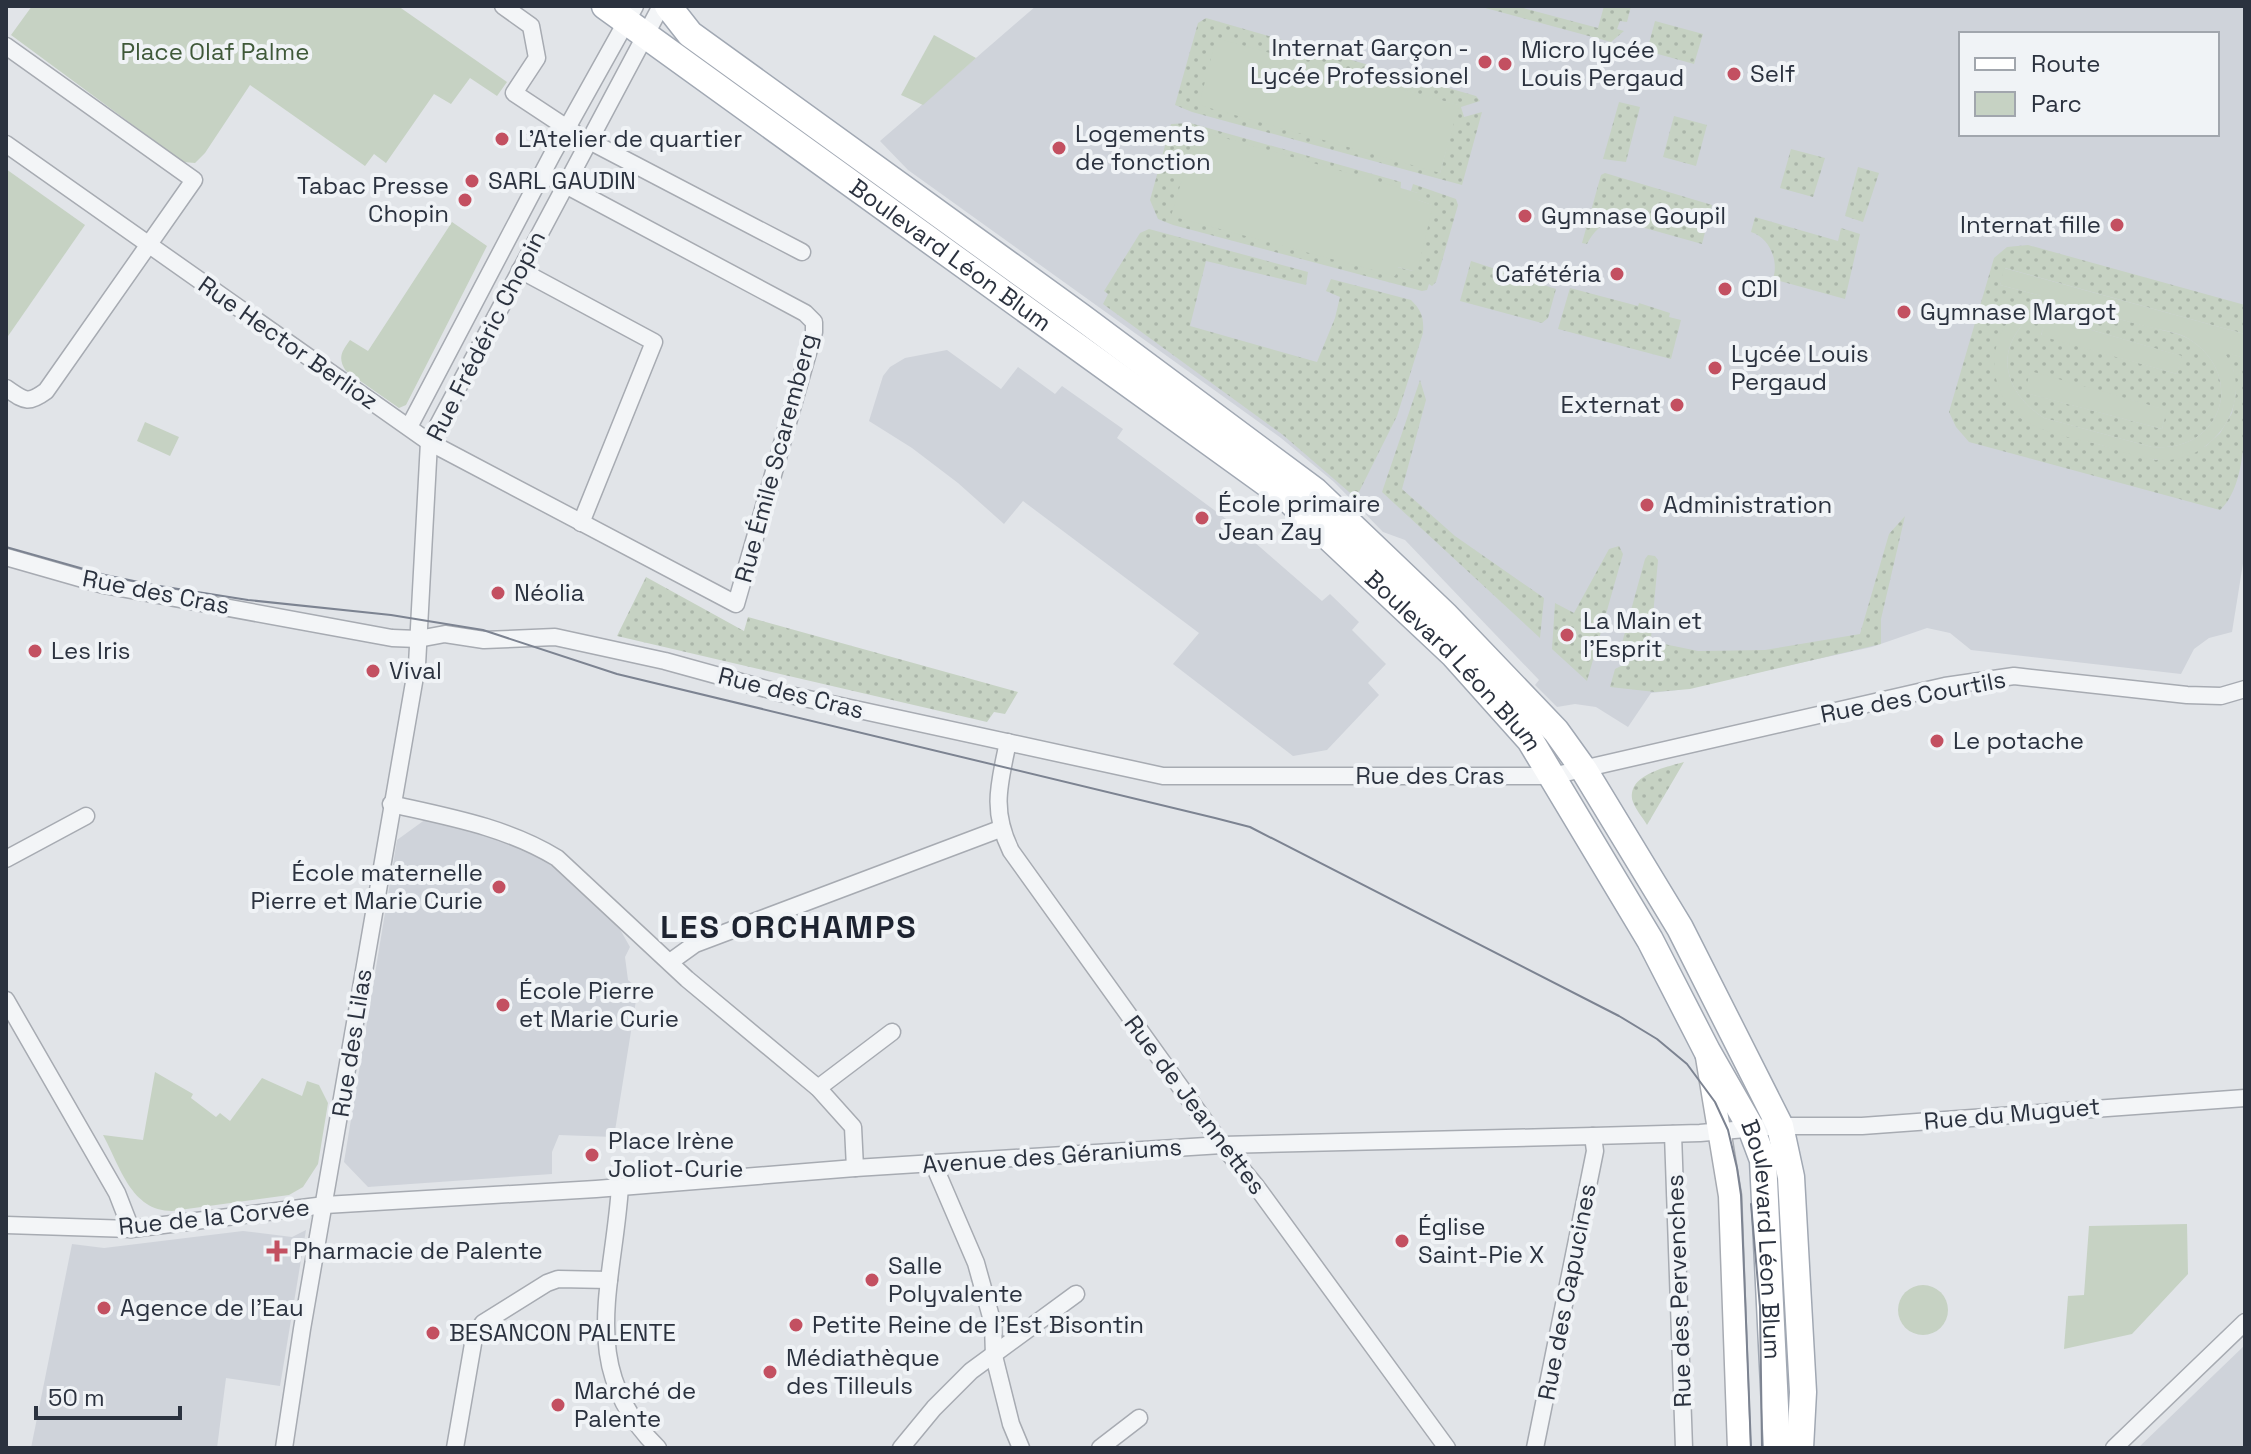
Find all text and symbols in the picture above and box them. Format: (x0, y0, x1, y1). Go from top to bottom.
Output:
place label: Internat Garçon - Lycée Professionel (1250, 32, 1469, 91)
legend (1959, 32, 2219, 136)
place label: Micro lycée Louis Pergaud (1521, 34, 1684, 93)
park label: Place Olaf Palme (121, 36, 309, 67)
text: Route (2031, 48, 2100, 79)
marker: Internat Garçon - Lycée Professionel (1476, 53, 1494, 71)
marker: Micro lycée Louis Pergaud (1496, 55, 1514, 73)
place label: Self (1750, 58, 1795, 89)
marker: Self (1725, 65, 1743, 83)
text: Parc (2031, 88, 2082, 119)
place label: Logements de fonction (1075, 118, 1211, 177)
place label: L'Atelier de quartier (518, 123, 742, 154)
marker: L'Atelier de quartier (493, 130, 511, 148)
marker: Logements de fonction (1050, 139, 1068, 157)
place label: SARL GAUDIN (488, 165, 636, 196)
place label: Tabac Presse Chopin (297, 170, 449, 229)
marker: SARL GAUDIN (463, 172, 481, 190)
street label: Boulevard Léon Blum (844, 172, 1058, 338)
marker: Tabac Presse Chopin (456, 191, 474, 209)
place label: Gymnase Goupil (1541, 200, 1726, 231)
marker: Gymnase Goupil (1516, 207, 1534, 225)
place label: Internat fille (1960, 209, 2101, 240)
marker: Internat fille (2108, 216, 2126, 234)
street label: Rue Frédéric Chopin (419, 225, 552, 446)
place label: Cafétéria (1495, 258, 1601, 289)
marker: Cafétéria (1608, 265, 1626, 283)
street label: Rue Hector Berlioz (192, 269, 384, 416)
place label: CDI (1741, 273, 1778, 304)
marker: CDI (1716, 280, 1734, 298)
place label: Gymnase Margot (1920, 296, 2117, 327)
marker: Gymnase Margot (1895, 303, 1913, 321)
street label: Rue Émile Scaremberg (727, 330, 824, 586)
place label: Lycée Louis Pergaud (1731, 338, 1869, 397)
marker: Lycée Louis Pergaud (1706, 359, 1724, 377)
place label: Externat (1561, 389, 1661, 420)
marker: Externat (1668, 396, 1686, 414)
place label: École primaire Jean Zay (1218, 488, 1380, 547)
place label: Administration (1663, 489, 1832, 520)
marker: Administration (1638, 496, 1656, 514)
marker: École primaire Jean Zay (1193, 509, 1211, 527)
street label: Rue des Cras (80, 562, 232, 621)
street label: Boulevard Léon Blum (1358, 563, 1549, 757)
place label: Néolia (514, 577, 585, 608)
marker: Néolia (489, 584, 507, 602)
place label: La Main et l'Esprit (1583, 605, 1702, 664)
marker: La Main et l'Esprit (1558, 626, 1576, 644)
place label: Les Iris (51, 635, 130, 666)
marker: Les Iris (26, 642, 44, 660)
place label: Vival (389, 655, 442, 686)
street label: Rue des Cras (715, 659, 867, 726)
marker: Vival (364, 662, 382, 680)
street label: Rue des Courtils (1818, 663, 2008, 730)
place label: Le potache (1953, 725, 2084, 756)
marker: Le potache (1928, 732, 1946, 750)
street label: Rue des Cras (1355, 760, 1505, 791)
place label: École maternelle Pierre et Marie Curie (250, 857, 483, 916)
marker: École maternelle Pierre et Marie Curie (490, 878, 508, 896)
district label: LES ORCHAMPS (660, 907, 918, 947)
street label: Rue des Lilas (324, 966, 379, 1119)
place label: École Pierre et Marie Curie (519, 975, 679, 1034)
marker: École Pierre et Marie Curie (494, 996, 512, 1014)
street label: Rue de Jeannettes (1118, 1009, 1273, 1201)
street label: Rue du Muguet (1923, 1090, 2101, 1137)
street label: Boulevard Léon Blum (1734, 1115, 1789, 1360)
place label: Place Irène Joliot-Curie (608, 1125, 743, 1184)
street label: Avenue des Géraniums (921, 1131, 1183, 1180)
marker: Place Irène Joliot-Curie (583, 1146, 601, 1164)
street label: Rue des Pervenches (1659, 1174, 1698, 1408)
street label: Rue des Capucines (1530, 1181, 1603, 1403)
street label: Rue de la Corvée (117, 1191, 311, 1242)
place label: Église Saint-Pie X (1418, 1211, 1544, 1270)
marker: Église Saint-Pie X (1393, 1232, 1411, 1250)
place label: Pharmacie de Palente (293, 1235, 543, 1266)
marker: Pharmacie de Palente (268, 1242, 286, 1260)
place label: Salle Polyvalente (888, 1250, 1023, 1309)
marker: Salle Polyvalente (863, 1271, 881, 1289)
place label: Agence de l'Eau (120, 1292, 304, 1323)
marker: Agence de l'Eau (95, 1299, 113, 1317)
place label: Petite Reine de l’Est Bisontin (812, 1309, 1144, 1340)
marker: Petite Reine de l’Est Bisontin (787, 1316, 805, 1334)
place label: BESANCON PALENTE (449, 1317, 676, 1348)
marker: BESANCON PALENTE (424, 1324, 442, 1342)
place label: Médiathèque des Tilleuls (786, 1342, 940, 1401)
marker: Médiathèque des Tilleuls (761, 1363, 779, 1381)
scale bar (36, 1370, 180, 1420)
place label: Marché de Palente (574, 1375, 696, 1434)
text: 50 m (48, 1382, 105, 1413)
marker: Marché de Palente (549, 1396, 567, 1414)

